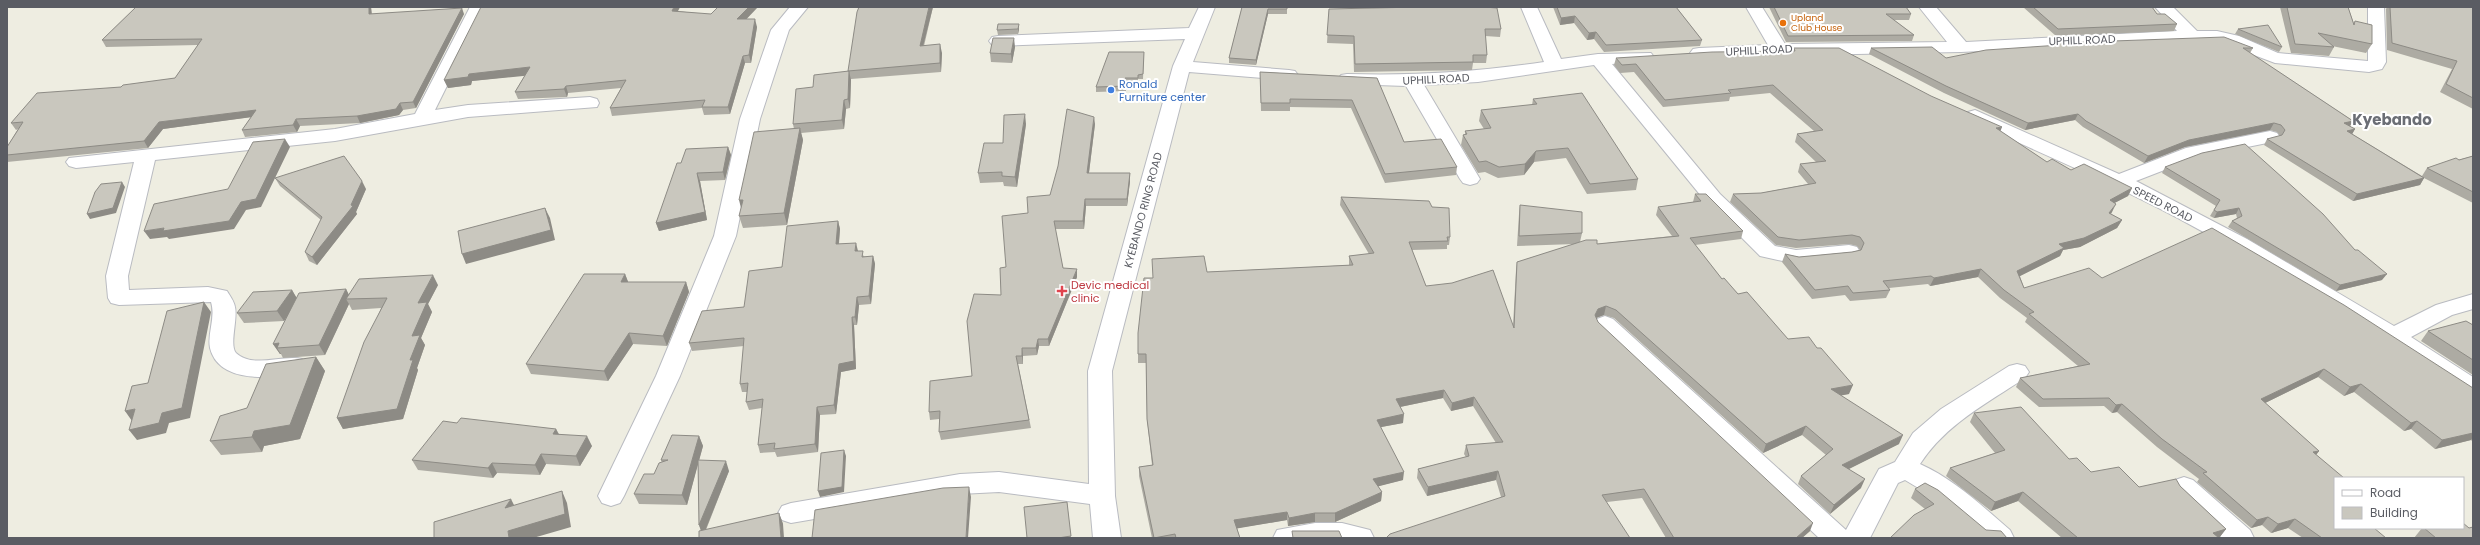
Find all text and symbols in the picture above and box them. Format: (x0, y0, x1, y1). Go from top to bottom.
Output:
place label: Upland Club House (1791, 12, 1843, 34)
marker: Upland Club House (1778, 18, 1788, 28)
street label: UPHILL ROAD (2048, 31, 2116, 49)
street label: UPHILL ROAD (1725, 40, 1793, 60)
street label: UPHILL ROAD (1402, 69, 1470, 89)
place label: Ronald Furniture center (1119, 76, 1206, 105)
marker: Ronald Furniture center (1106, 85, 1116, 95)
district label: Kyebando (2352, 109, 2432, 130)
street label: KYEBANDO RING ROAD (1120, 150, 1166, 270)
street label: SPEED ROAD (2130, 182, 2196, 226)
place label: Devic medical clinic (1071, 277, 1149, 306)
marker: Devic medical clinic (1056, 285, 1068, 297)
legend (2334, 477, 2464, 529)
text: Road (2370, 484, 2401, 501)
text: Building (2370, 504, 2418, 521)

